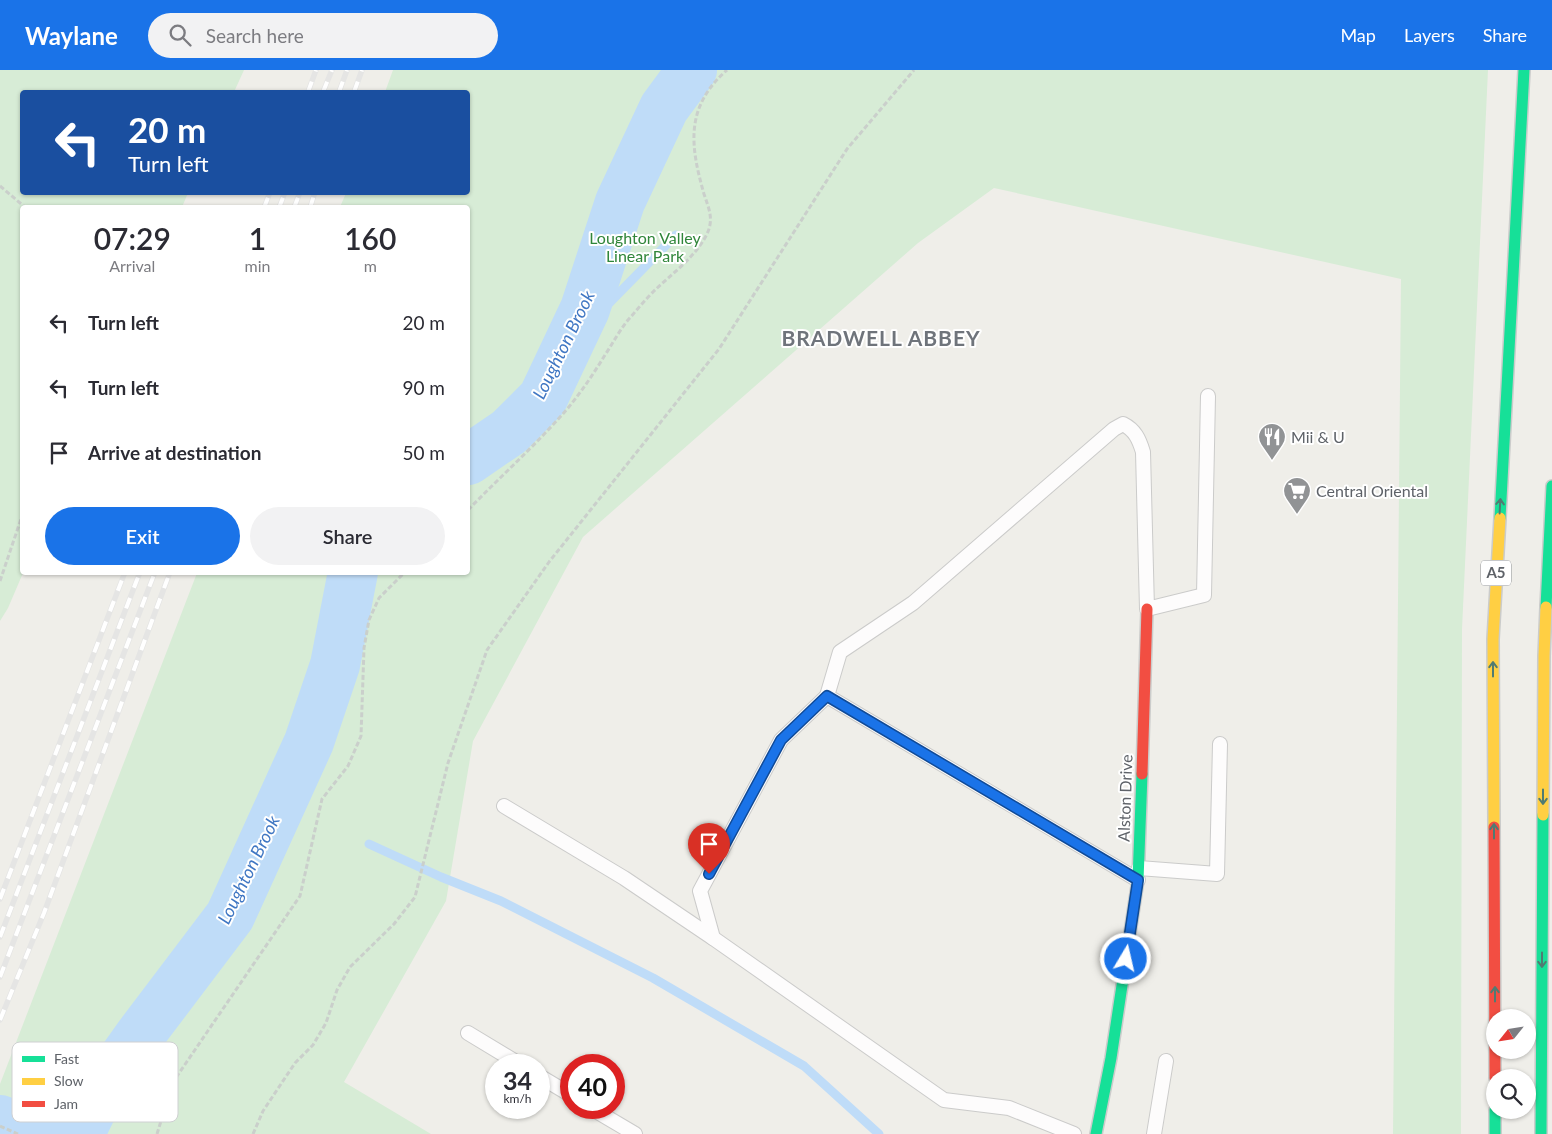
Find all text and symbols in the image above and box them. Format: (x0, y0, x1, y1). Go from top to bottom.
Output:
search box (148, 13, 498, 58)
text: Waylane (25, 21, 118, 50)
icon: search (166, 21, 194, 49)
text: Search here (206, 24, 304, 47)
text: Map (1340, 24, 1376, 46)
text: Layers (1404, 24, 1455, 46)
text: Share (1483, 24, 1527, 46)
text: 20 m (128, 108, 206, 150)
icon: left (45, 110, 110, 175)
text: Turn left (128, 150, 209, 177)
text: 07:29 (94, 220, 171, 256)
text: 1 (249, 220, 266, 256)
text: 160 (344, 220, 396, 256)
park label: Loughton Valley Linear Park (589, 228, 702, 265)
text: Arrival (109, 256, 155, 275)
text: min (245, 256, 270, 275)
text: m (364, 256, 377, 275)
water label: Loughton Brook (527, 286, 599, 402)
icon: left (45, 309, 73, 337)
text: Turn left (88, 311, 159, 334)
text: 20 m (402, 311, 445, 334)
district label: BRADWELL ABBEY (781, 325, 981, 350)
icon: left (45, 374, 73, 402)
text: Turn left (88, 376, 159, 399)
text: 90 m (402, 376, 445, 399)
restaurant icon: Mii & U (1257, 422, 1287, 461)
place label: Mii & U (1291, 427, 1345, 446)
icon: arrive (45, 439, 73, 467)
text: Arrive at destination (88, 441, 261, 464)
text: 50 m (402, 441, 445, 464)
supermarket icon: Central Oriental (1282, 476, 1312, 515)
place label: Central Oriental (1316, 481, 1428, 500)
one-way arrow (1496, 499, 1505, 515)
button: Exit (45, 507, 240, 565)
button: Share (250, 507, 445, 565)
road number: A5 (1481, 560, 1511, 586)
one-way arrow (1488, 661, 1498, 678)
street label: Alston Drive (1113, 754, 1136, 842)
one-way arrow (1538, 789, 1548, 805)
water label: Loughton Brook (212, 811, 284, 927)
pin (688, 823, 730, 874)
one-way arrow (1489, 824, 1499, 840)
icon: arrive (695, 830, 723, 858)
position arrow (1099, 932, 1151, 984)
one-way arrow (1537, 951, 1547, 967)
one-way arrow (1490, 986, 1500, 1002)
north arrow (1486, 1009, 1536, 1059)
map controls (1486, 1009, 1536, 1119)
legend (12, 1042, 178, 1122)
text: Fast (54, 1050, 79, 1067)
speed limit sign: 40 (560, 1054, 625, 1119)
text: 34 (503, 1065, 532, 1095)
button: search (1486, 1069, 1536, 1119)
text: Slow (54, 1072, 84, 1089)
text: km/h (503, 1091, 532, 1106)
text: Jam (54, 1095, 78, 1112)

